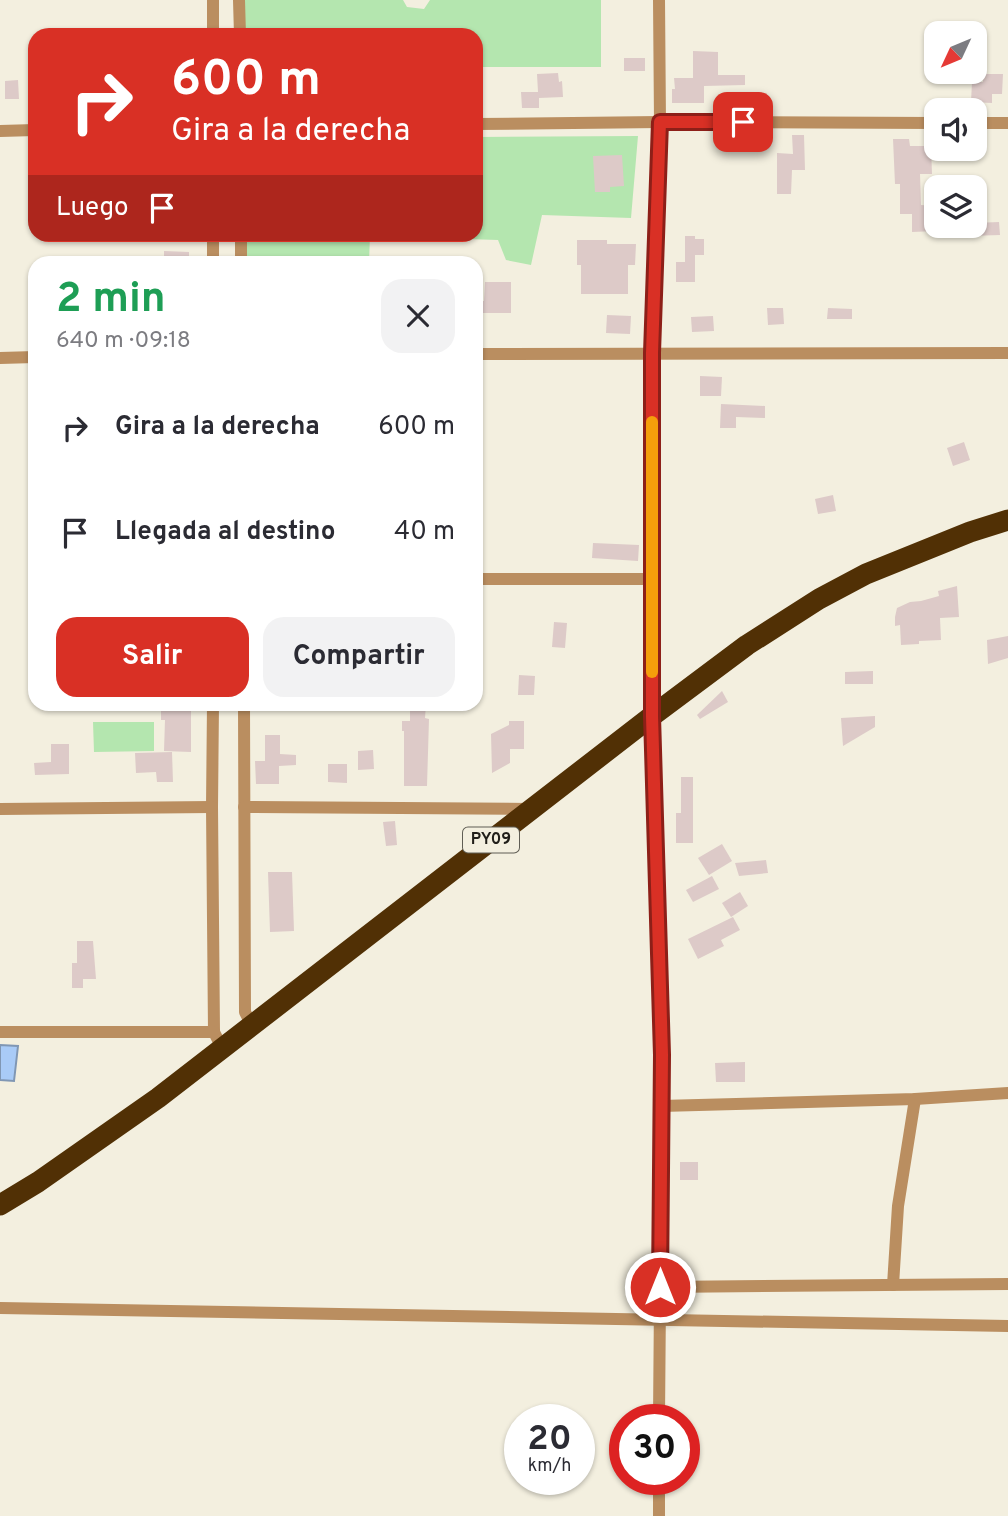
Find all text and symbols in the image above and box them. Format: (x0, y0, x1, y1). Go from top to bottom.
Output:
north arrow (924, 21, 987, 84)
map controls (924, 21, 987, 238)
text: 600 m (171, 51, 321, 113)
icon: right (56, 56, 147, 147)
pin (713, 92, 773, 152)
button: sound (924, 98, 987, 161)
icon: arrive (724, 103, 762, 141)
text: Gira a la derecha (171, 112, 410, 152)
button: layers (924, 175, 987, 238)
icon: arrive (143, 189, 181, 227)
text: Luego (56, 192, 129, 225)
text: 2 min (56, 274, 166, 327)
button: close (381, 279, 455, 353)
text: 640 m · 09:18 (56, 327, 191, 356)
icon: right (56, 409, 94, 447)
text: Gira a la derecha (115, 411, 320, 444)
text: 600 m (378, 411, 455, 444)
icon: arrive (56, 514, 94, 552)
text: Llegada al destino (115, 516, 335, 549)
text: 40 m (394, 516, 455, 549)
button: Salir (56, 617, 249, 697)
button: Compartir (263, 617, 455, 697)
road number: PY09 (463, 828, 519, 852)
position arrow (623, 1250, 697, 1324)
speed limit sign: 30 (609, 1404, 700, 1495)
text: 20 (527, 1418, 572, 1462)
text: km/h (528, 1455, 571, 1478)

